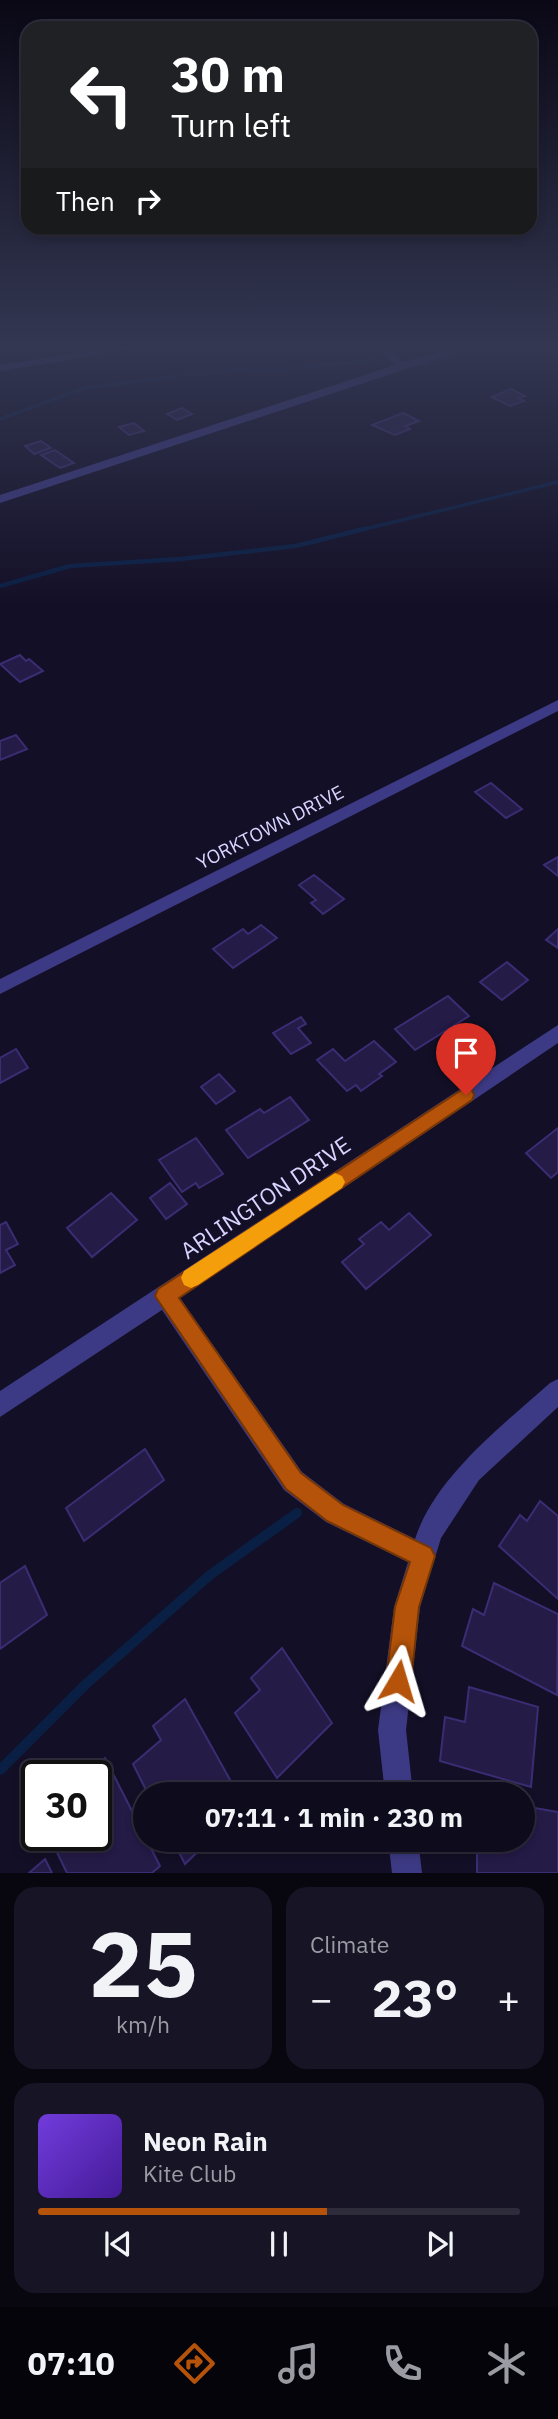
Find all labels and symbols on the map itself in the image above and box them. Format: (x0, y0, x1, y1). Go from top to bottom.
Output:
street label: YORKTOWN DRIVE (192, 780, 348, 874)
pin (436, 1023, 496, 1095)
street label: ARLINGTON DRIVE (174, 1129, 356, 1265)
position arrow (361, 1644, 435, 1718)
speed limit sign: 30 (21, 1760, 112, 1851)

